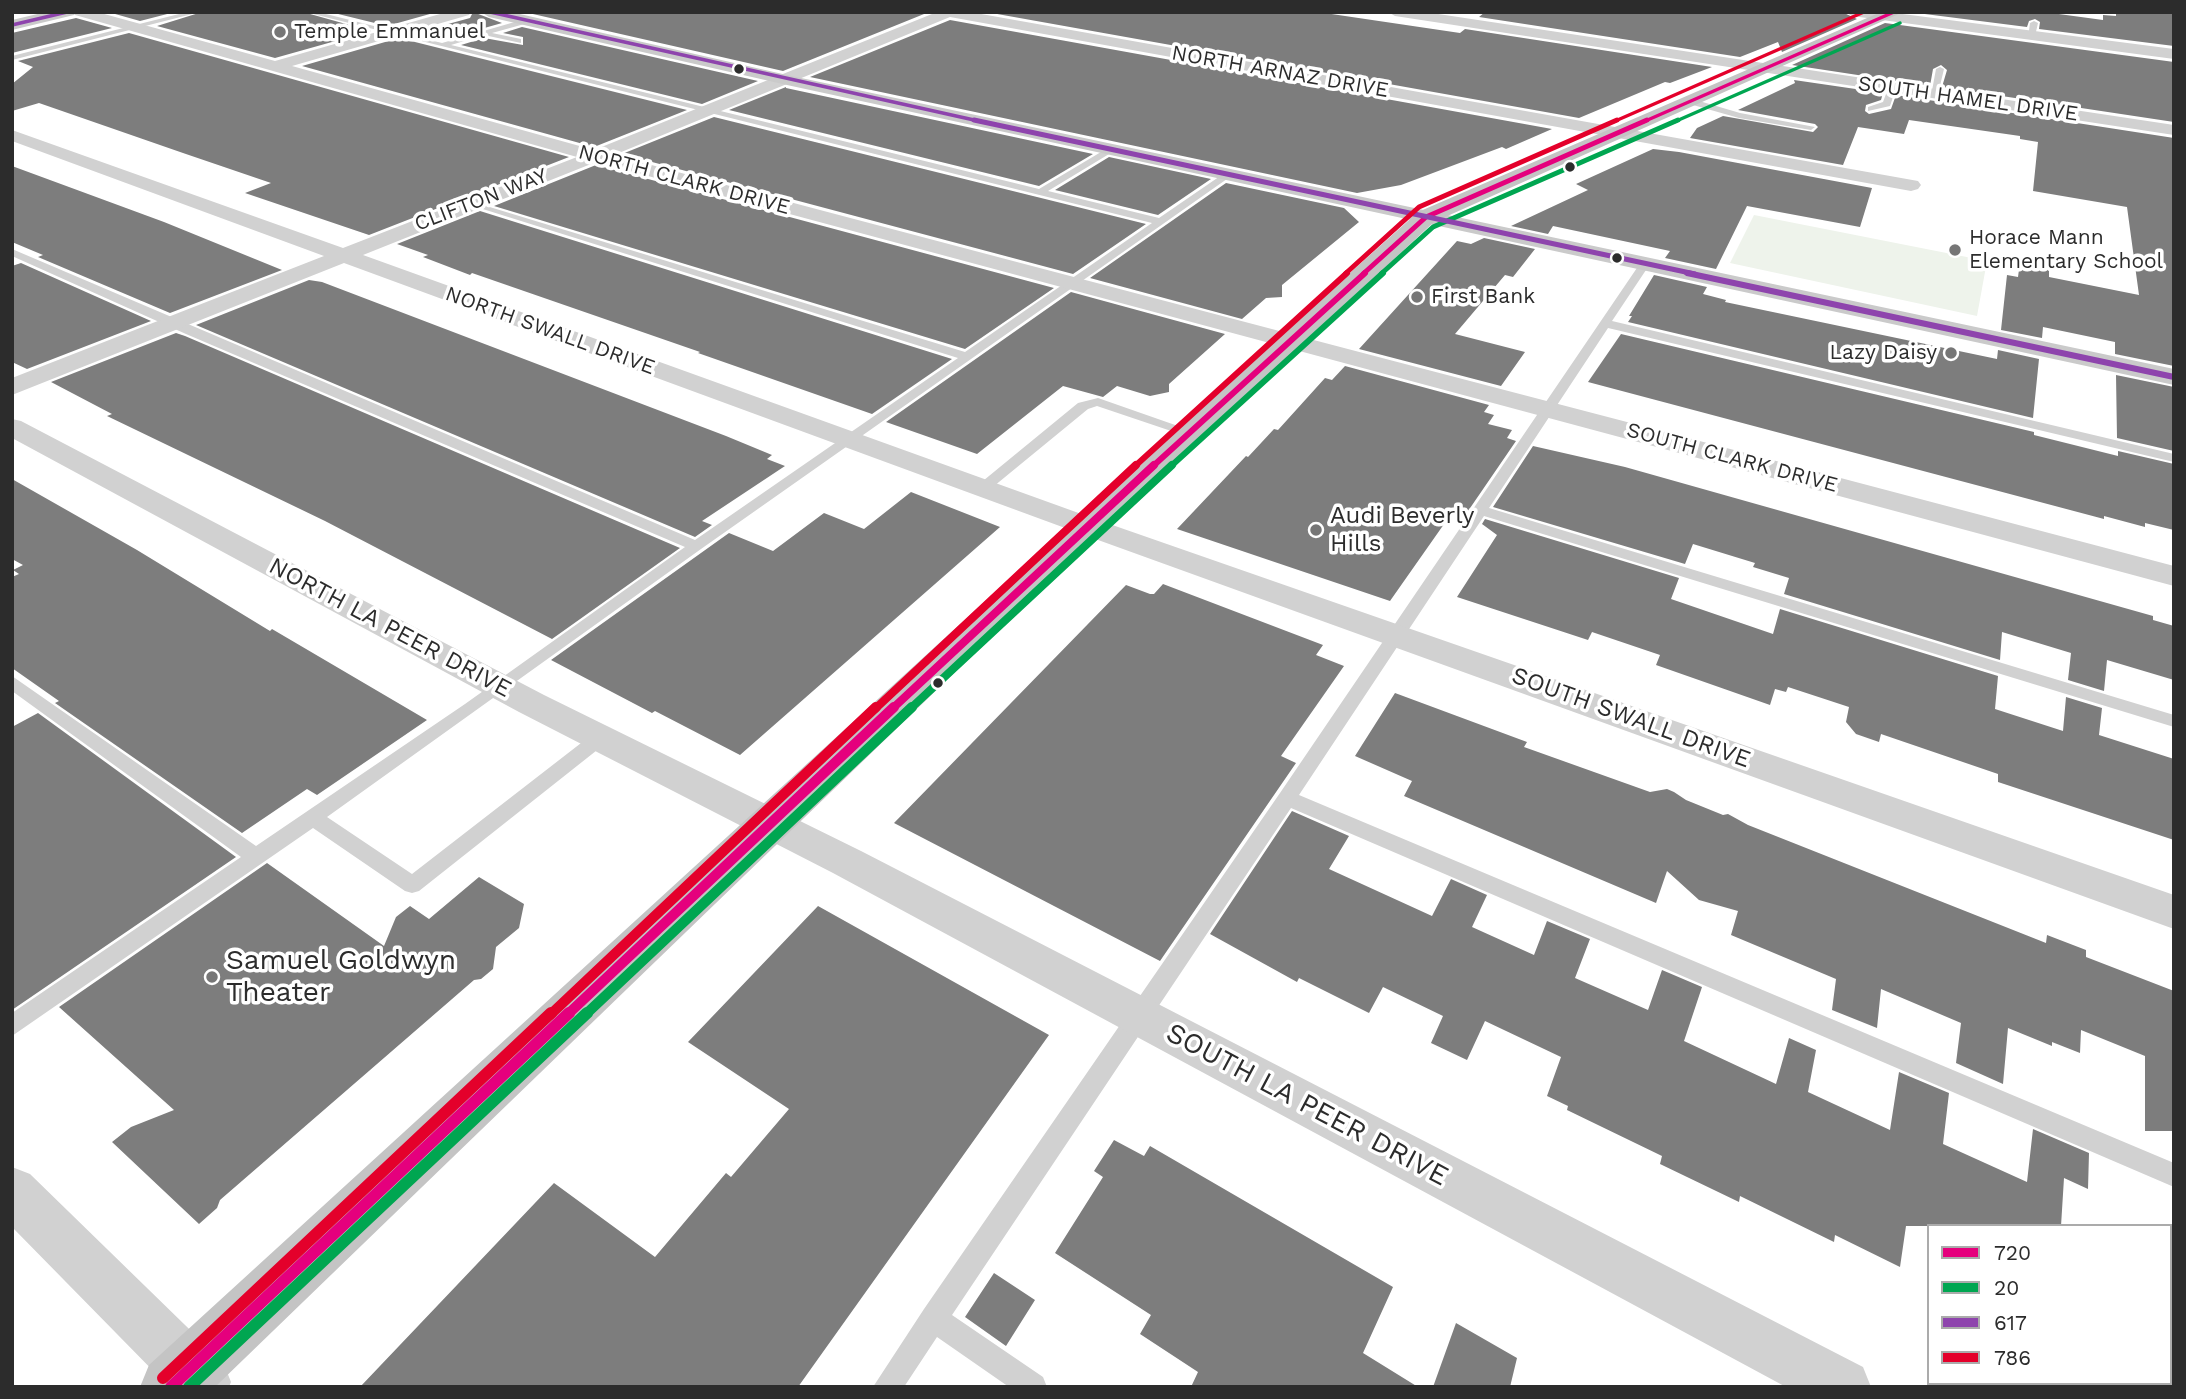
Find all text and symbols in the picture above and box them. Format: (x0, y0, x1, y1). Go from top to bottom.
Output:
place label: Temple Emmanuel (294, 19, 485, 45)
marker: Temple Emmanuel (272, 24, 288, 40)
street label: NORTH ARNAZ DRIVE (1170, 41, 1390, 103)
unlabelled marker (732, 62, 746, 76)
street label: SOUTH HAMEL DRIVE (1856, 71, 2080, 127)
street label: NORTH CLARK DRIVE (575, 140, 793, 220)
unlabelled marker (1563, 160, 1577, 174)
street label: CLIFTON WAY (411, 163, 551, 237)
place label: Horace Mann Elementary School (1969, 225, 2163, 275)
marker: Horace Mann Elementary School (1947, 242, 1963, 258)
unlabelled marker (1610, 251, 1624, 265)
street label: NORTH SWALL DRIVE (442, 281, 658, 381)
place label: First Bank (1431, 284, 1535, 310)
marker: First Bank (1409, 289, 1425, 305)
place label: Lazy Daisy (1829, 340, 1937, 366)
marker: Lazy Daisy (1943, 345, 1959, 361)
street label: SOUTH CLARK DRIVE (1624, 418, 1840, 498)
place label: Audi Beverly Hills (1330, 502, 1474, 558)
marker: Audi Beverly Hills (1308, 522, 1324, 538)
street label: NORTH LA PEER DRIVE (264, 552, 516, 704)
street label: SOUTH SWALL DRIVE (1508, 661, 1754, 775)
unlabelled marker (931, 676, 945, 690)
place label: Samuel Goldwyn Theater (226, 944, 456, 1010)
marker: Samuel Goldwyn Theater (204, 969, 220, 985)
street label: SOUTH LA PEER DRIVE (1160, 1016, 1454, 1194)
legend (1927, 1224, 2172, 1385)
text: 720 (1994, 1240, 2031, 1265)
text: 20 (1994, 1275, 2019, 1300)
text: 617 (1994, 1310, 2027, 1335)
text: 786 (1994, 1345, 2031, 1370)

